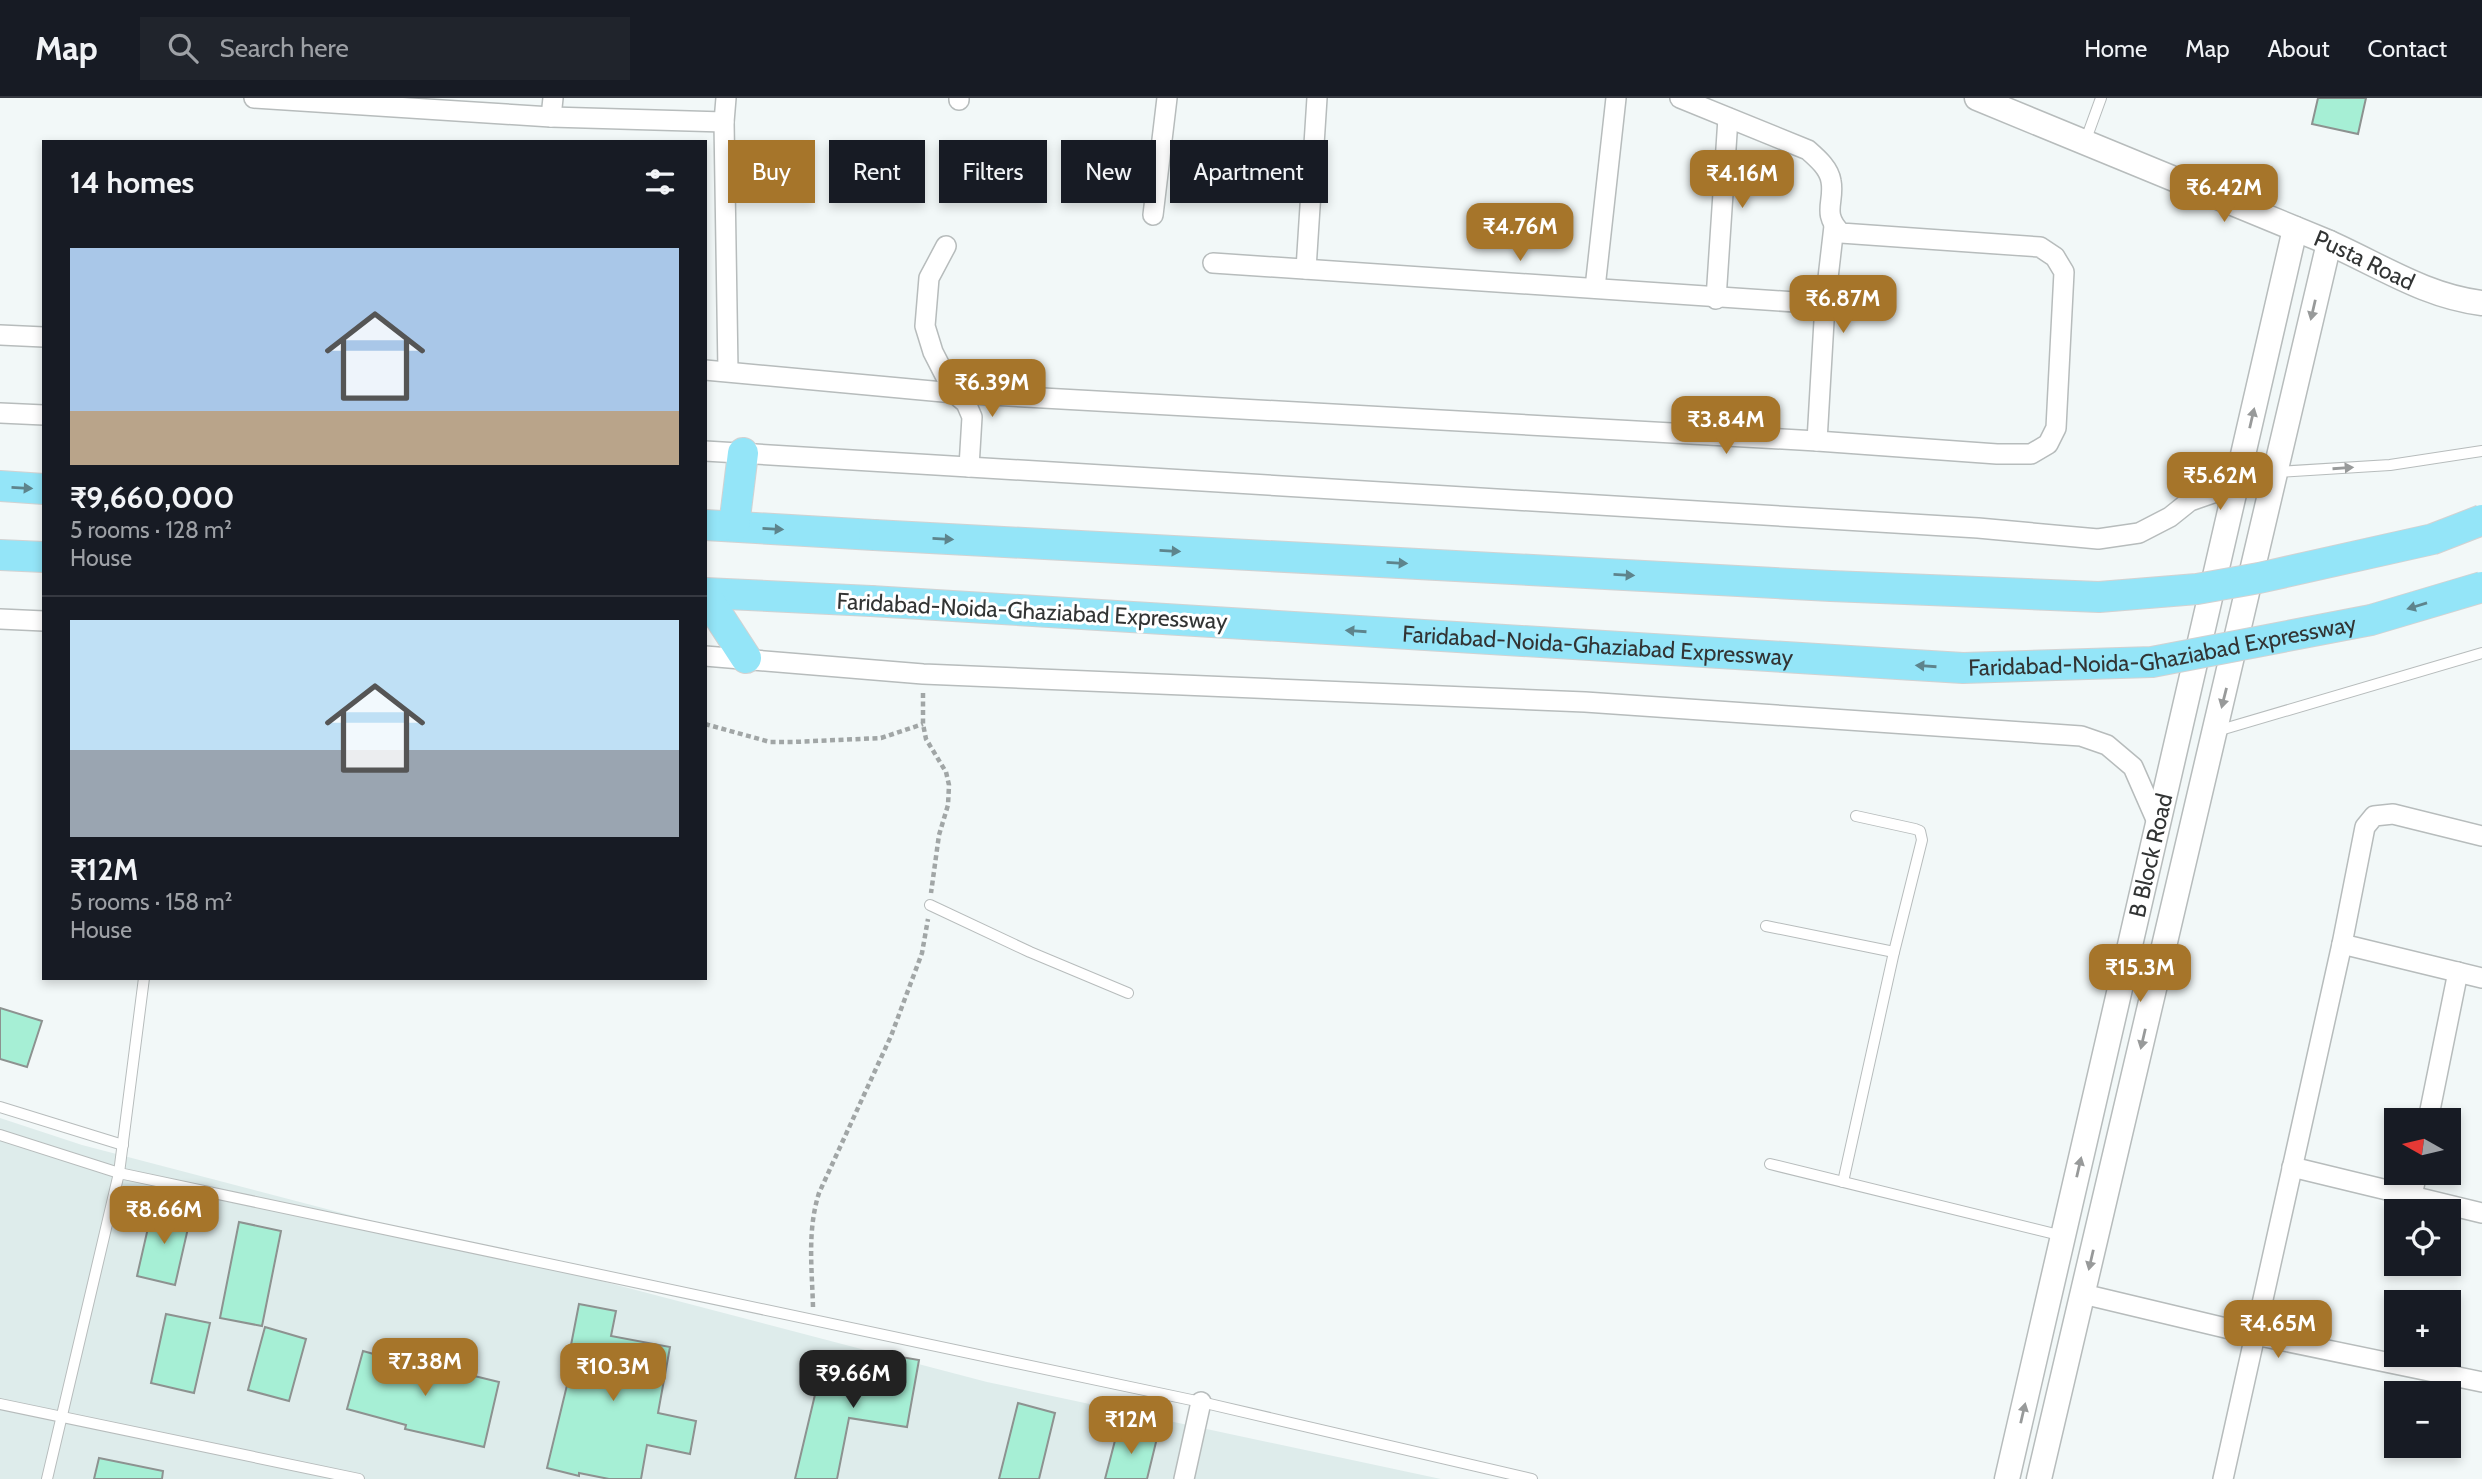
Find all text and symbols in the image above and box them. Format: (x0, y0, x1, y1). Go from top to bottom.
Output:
search box (140, 17, 630, 80)
text: Map (35, 28, 98, 68)
icon: search (164, 29, 202, 67)
text: Search here (220, 32, 349, 64)
text: Home (2084, 34, 2147, 63)
text: Map (2185, 34, 2230, 63)
text: About (2268, 34, 2330, 63)
text: Contact (2368, 34, 2447, 63)
chip: Buy (728, 140, 815, 203)
chip: Rent (829, 140, 925, 203)
chip: Filters (939, 140, 1047, 203)
chip: New (1061, 140, 1156, 203)
chip: Apartment (1170, 140, 1328, 203)
pin: ₹4.16M (1685, 150, 1799, 210)
text: ₹4.16M (1706, 159, 1778, 187)
icon: filters (641, 163, 679, 201)
text: 14 homes (70, 164, 194, 201)
pin: ₹6.42M (2167, 164, 2281, 224)
text: ₹6.42M (2186, 173, 2262, 201)
pin: ₹4.76M (1463, 204, 1577, 263)
text: ₹4.76M (1482, 212, 1558, 240)
street label: Pusta Road (2310, 224, 2419, 296)
pin: ₹6.87M (1786, 275, 1900, 335)
text: ₹6.87M (1806, 284, 1880, 312)
icon: home (312, 293, 438, 419)
one-way arrow (2308, 299, 2319, 321)
pin: ₹6.39M (935, 360, 1049, 419)
text: ₹6.39M (955, 368, 1029, 396)
pin: ₹3.84M (1669, 396, 1783, 456)
text: ₹3.84M (1687, 405, 1765, 433)
one-way arrow (2246, 407, 2257, 429)
pin: ₹5.62M (2163, 452, 2277, 512)
text: ₹5.62M (2183, 461, 2257, 489)
one-way arrow (2333, 462, 2355, 473)
text: ₹9,660,000 (70, 479, 234, 516)
one-way arrow (11, 482, 33, 493)
text: 5 rooms · 128 m² (70, 516, 232, 544)
one-way arrow (763, 524, 785, 535)
one-way arrow (932, 533, 954, 544)
text: House (70, 544, 132, 572)
one-way arrow (1159, 545, 1181, 556)
one-way arrow (1386, 557, 1408, 568)
one-way arrow (1613, 570, 1635, 581)
street label: Faridabad-Noida-Ghaziabad Expressway (836, 587, 1229, 635)
one-way arrow (2406, 602, 2427, 612)
street label: Faridabad-Noida-Ghaziabad Expressway (1968, 609, 2359, 682)
street label: Faridabad-Noida-Ghaziabad Expressway (1401, 620, 1794, 672)
one-way arrow (1345, 625, 1367, 636)
one-way arrow (1915, 660, 1937, 671)
icon: home (312, 665, 438, 791)
one-way arrow (2218, 687, 2229, 709)
street label: B Block Road (2123, 791, 2179, 920)
text: ₹12M (70, 851, 138, 888)
text: 5 rooms · 158 m² (70, 888, 232, 916)
text: House (70, 916, 132, 944)
pin: ₹15.3M (2083, 944, 2197, 1004)
text: ₹15.3M (2105, 953, 2175, 981)
one-way arrow (2137, 1028, 2148, 1050)
north arrow (2384, 1108, 2460, 1185)
map controls (2384, 1108, 2461, 1458)
one-way arrow (2074, 1156, 2085, 1178)
pin: ₹8.66M (107, 1186, 221, 1246)
text: ₹8.66M (126, 1195, 202, 1223)
button: locate (2384, 1199, 2461, 1276)
one-way arrow (2085, 1249, 2096, 1271)
button: + (2384, 1290, 2461, 1367)
pin: ₹4.65M (2221, 1300, 2335, 1360)
text: ₹4.65M (2240, 1309, 2316, 1337)
pin: ₹7.38M (368, 1338, 482, 1398)
pin: ₹10.3M (556, 1344, 670, 1403)
text: ₹7.38M (388, 1347, 462, 1375)
pin: ₹9.66M (796, 1350, 910, 1410)
text: ₹10.3M (576, 1352, 650, 1380)
text: ₹9.66M (815, 1359, 891, 1387)
button: − (2384, 1381, 2461, 1458)
pin: ₹12M (1090, 1396, 1172, 1456)
one-way arrow (2017, 1401, 2028, 1423)
text: ₹12M (1105, 1405, 1157, 1433)

